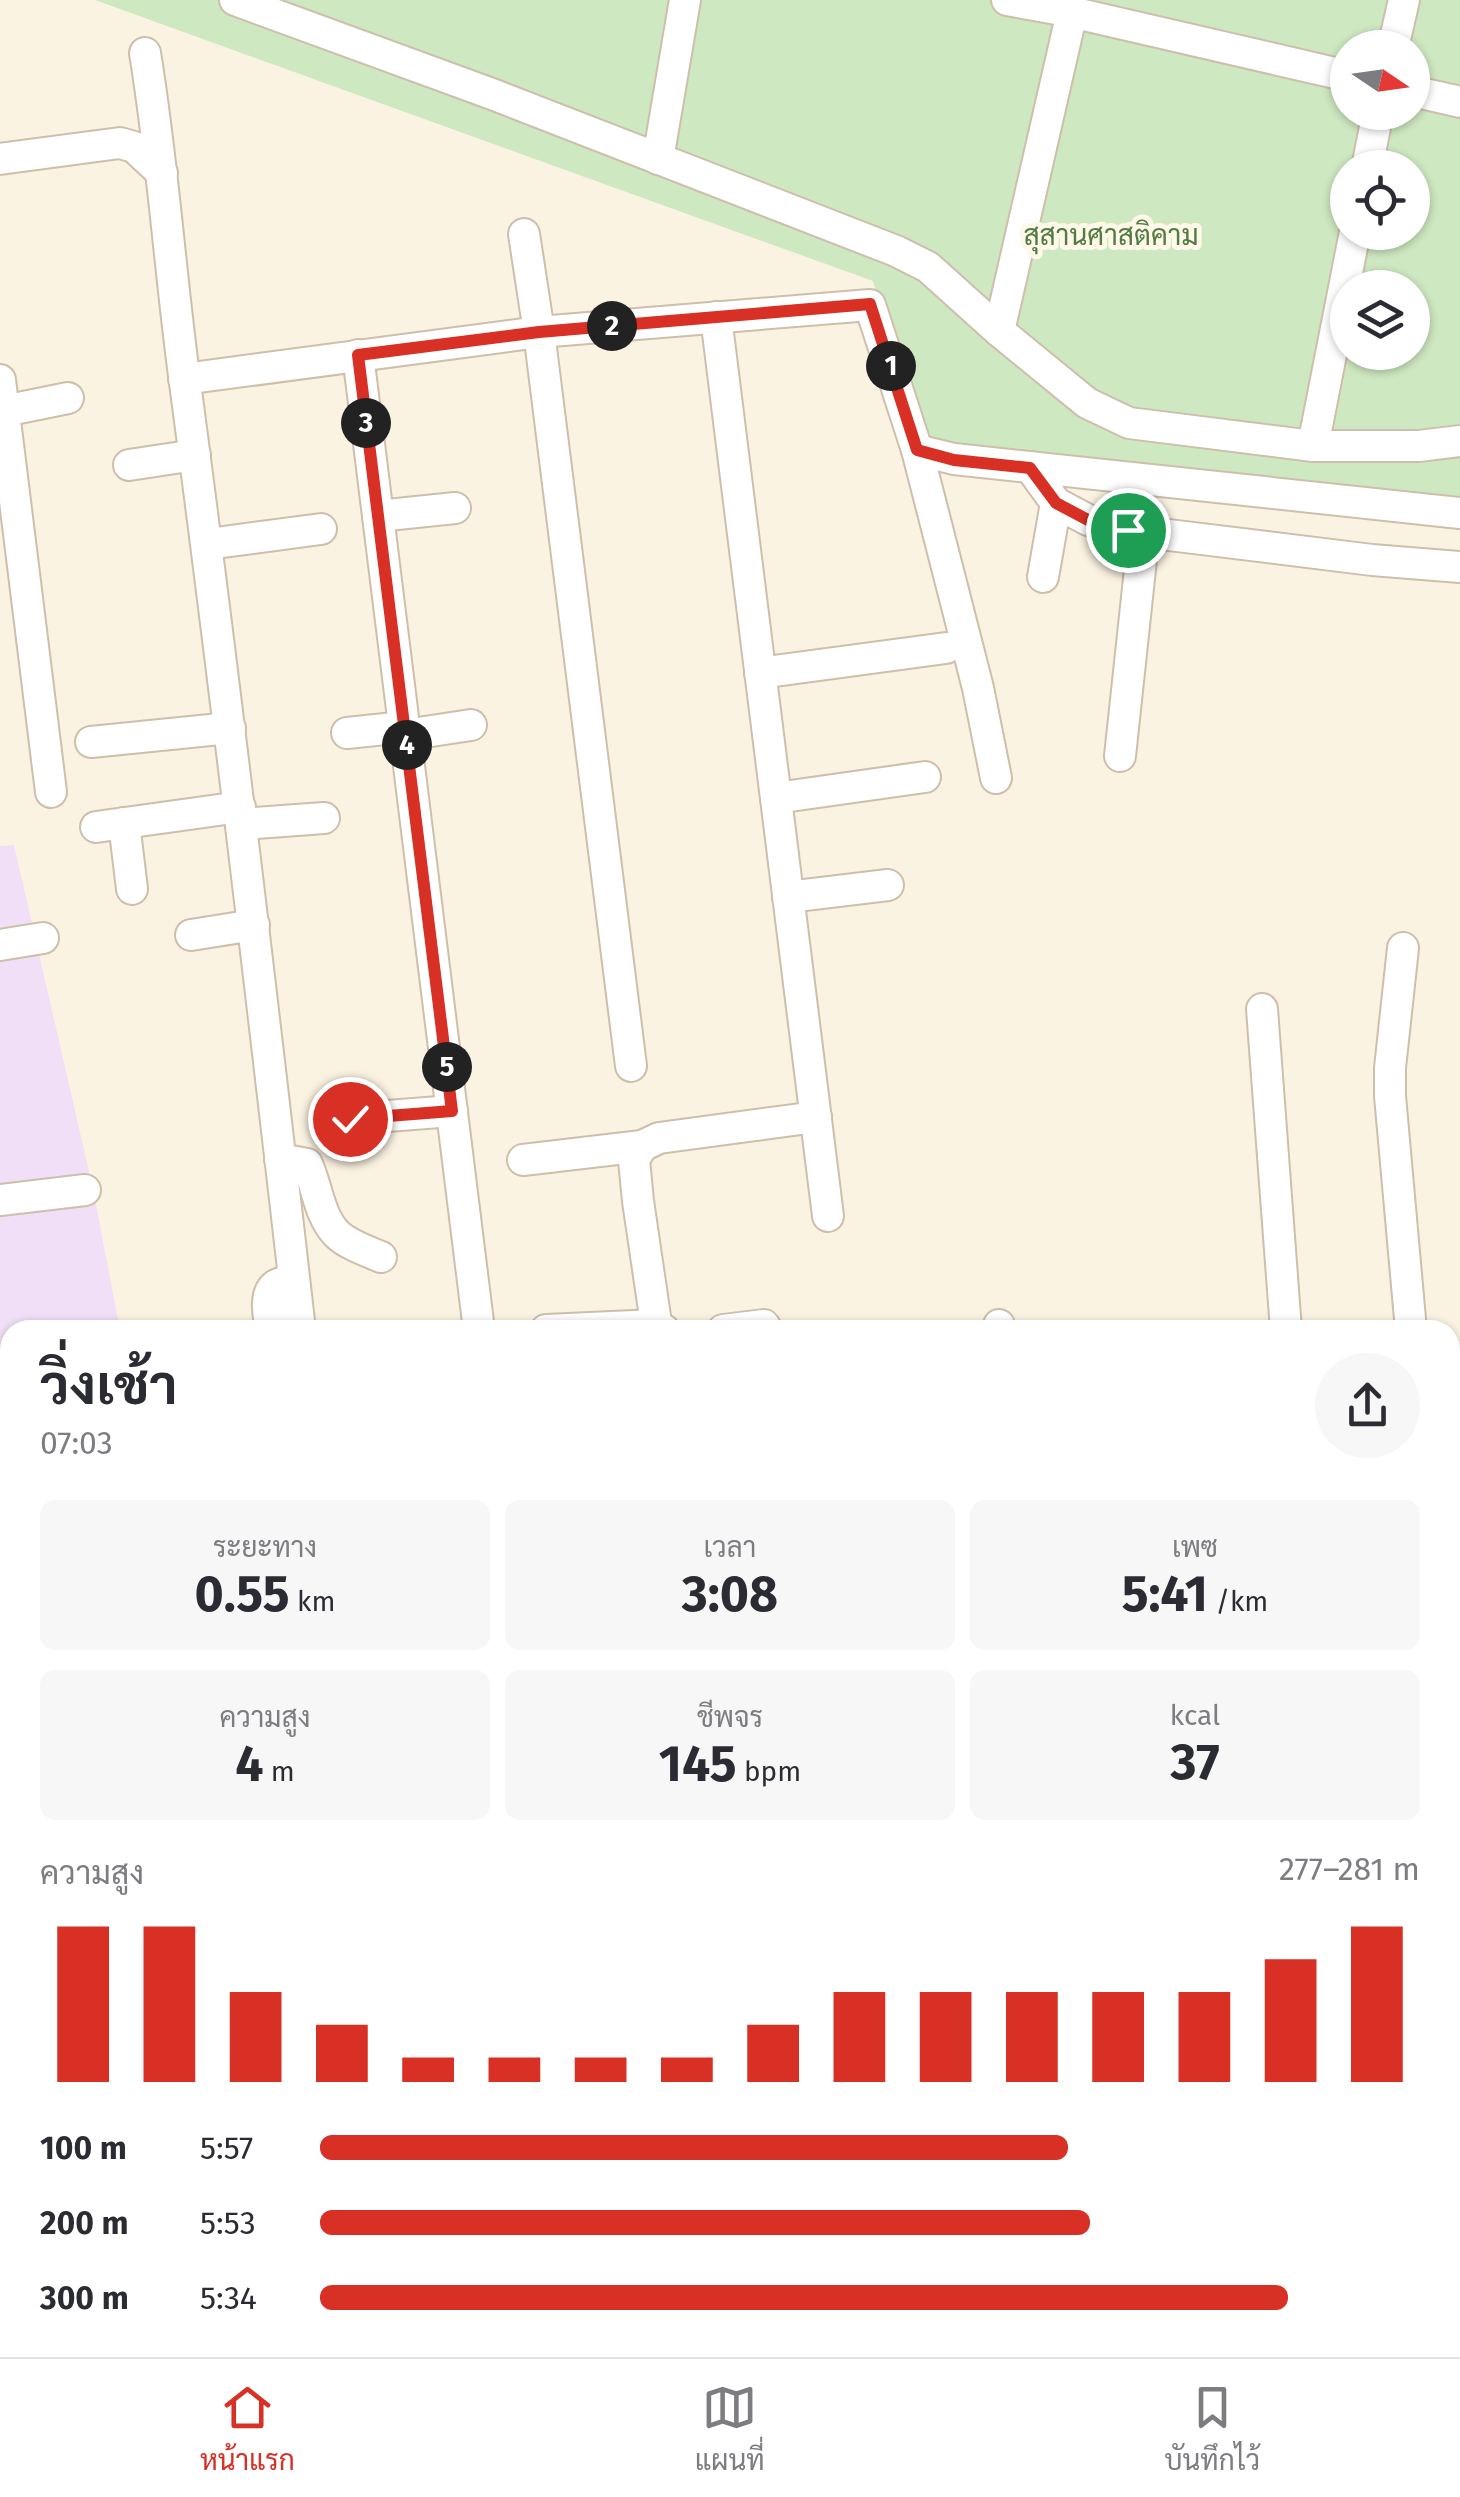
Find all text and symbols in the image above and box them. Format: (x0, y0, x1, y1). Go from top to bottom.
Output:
north arrow (1330, 30, 1430, 130)
map controls (1330, 30, 1430, 370)
button: locate (1330, 150, 1430, 250)
park label: สุสานศาสติคาม (1023, 219, 1199, 255)
button: layers (1330, 270, 1430, 370)
pin: 2 (587, 301, 637, 351)
text: 2 (605, 309, 619, 342)
pin: 1 (866, 341, 916, 391)
text: 1 (885, 349, 898, 382)
pin: 3 (341, 398, 391, 448)
text: 3 (359, 406, 373, 439)
pin (1086, 488, 1171, 573)
icon: arrive (1101, 503, 1156, 558)
pin: 4 (382, 720, 432, 770)
text: 4 (399, 728, 415, 761)
pin: 5 (422, 1042, 472, 1092)
text: 5 (439, 1050, 455, 1083)
pin (308, 1077, 393, 1162)
icon: check (323, 1092, 378, 1147)
text: วิ่งเช้า (40, 1353, 178, 1419)
button: share (1315, 1353, 1420, 1458)
text: 07:03 (40, 1424, 113, 1462)
text: ระยะทาง (213, 1531, 317, 1564)
text: เวลา (704, 1531, 756, 1564)
text: เพซ (1172, 1531, 1218, 1564)
text: 0.55 (195, 1564, 290, 1624)
text: 3:08 (682, 1564, 778, 1624)
text: 5:41 (1122, 1564, 1208, 1624)
text: km (290, 1585, 335, 1618)
text: /km (1208, 1585, 1268, 1618)
text: kcal (1170, 1699, 1220, 1732)
text: ความสูง (220, 1701, 310, 1734)
text: ชีพจร (697, 1701, 763, 1734)
text: 37 (1170, 1732, 1220, 1792)
text: 4 (235, 1734, 263, 1794)
text: 145 (659, 1734, 737, 1794)
text: m (263, 1755, 295, 1788)
text: bpm (737, 1755, 801, 1788)
text: 277–281 m (1279, 1850, 1420, 1888)
text: ความสูง (40, 1854, 144, 1892)
text: 100 m (40, 2129, 127, 2167)
text: 5:57 (200, 2129, 253, 2167)
text: 200 m (40, 2204, 129, 2242)
text: 5:53 (200, 2204, 256, 2242)
text: 300 m (40, 2279, 129, 2317)
text: 5:34 (200, 2279, 257, 2317)
tab: หน้าแรก (200, 2380, 295, 2477)
tab: แผนที่ (695, 2380, 765, 2477)
tab: บันทึกไว้ (1164, 2380, 1260, 2477)

